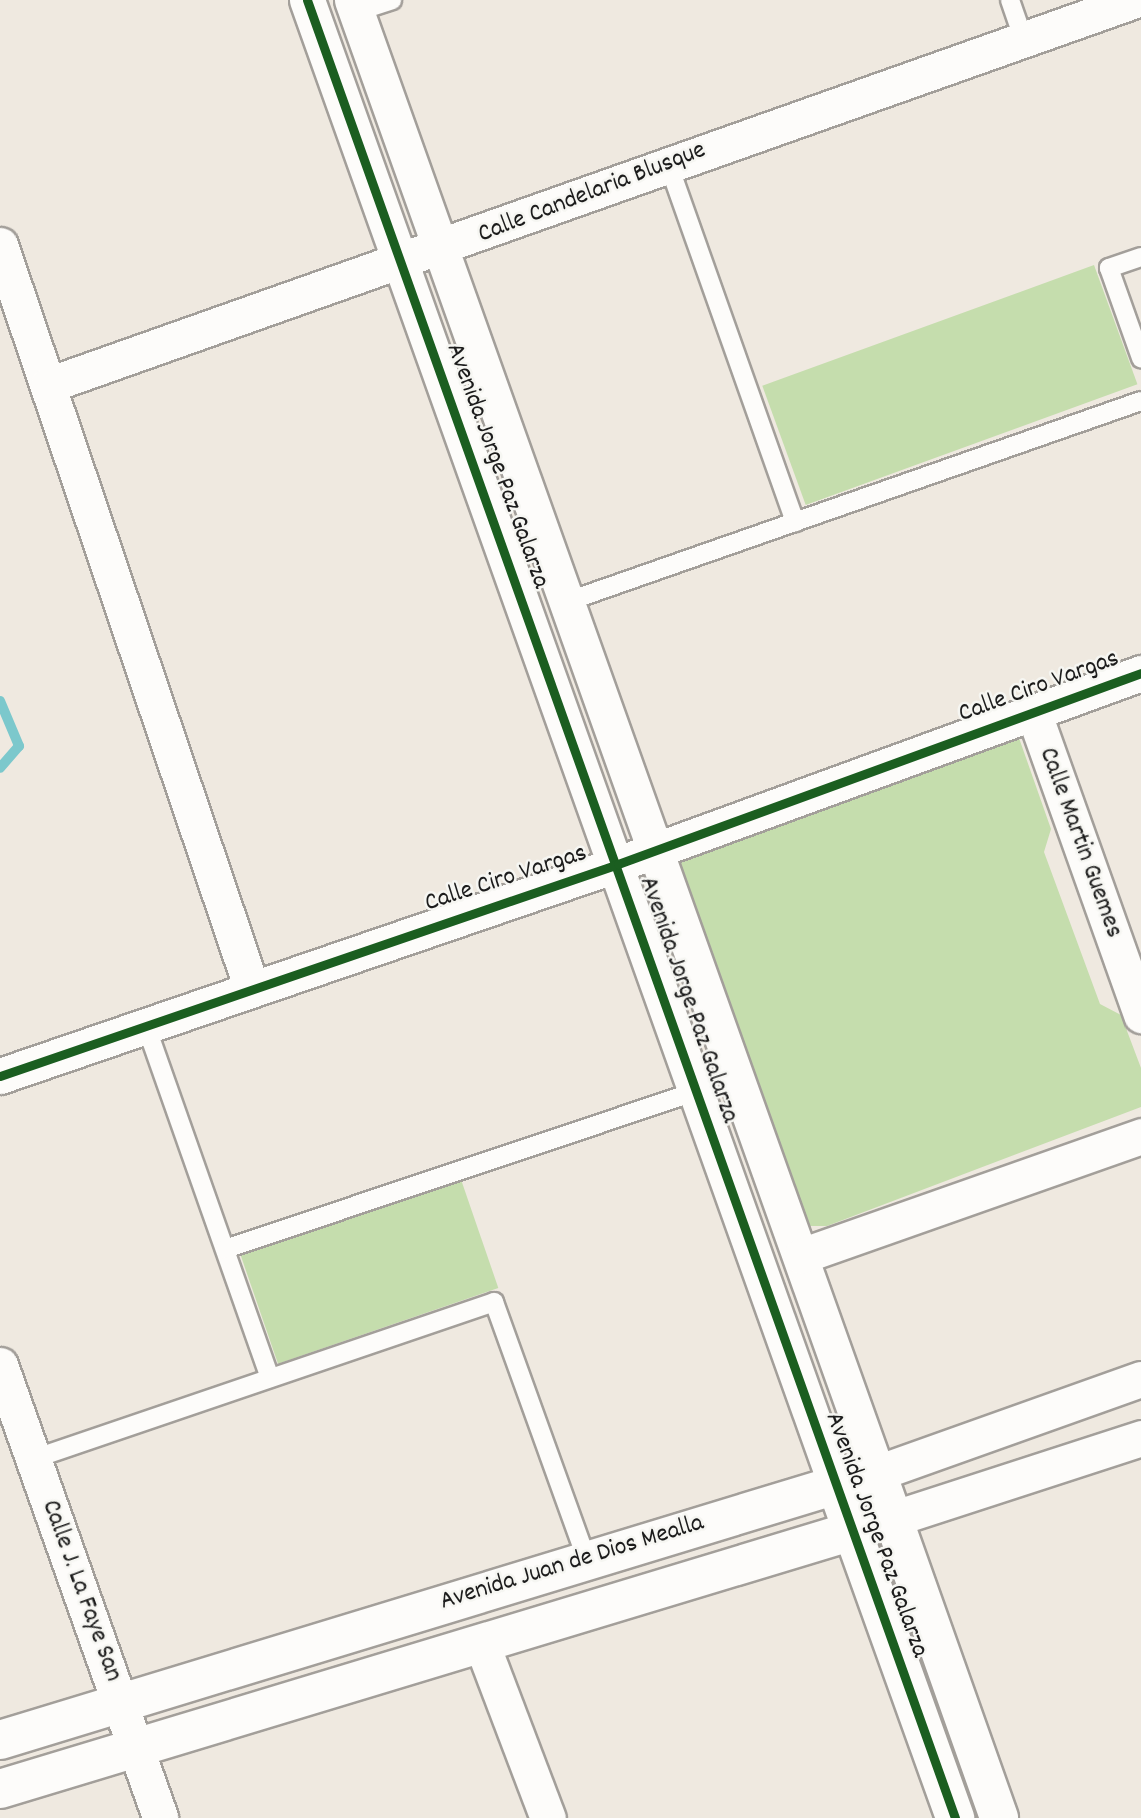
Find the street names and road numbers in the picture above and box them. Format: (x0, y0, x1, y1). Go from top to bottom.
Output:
street label: Calle Candelaria Blusque (474, 135, 710, 251)
street label: Avenida Jorge Paz Galarza (438, 339, 556, 593)
street label: Calle Ciro Vargas (955, 644, 1123, 730)
street label: Calle Martin Guemes (1031, 744, 1129, 942)
street label: Calle Ciro Vargas (421, 838, 591, 920)
street label: Avenida Jorge Paz Galarza (631, 873, 745, 1127)
street label: Avenida Jorge Paz Galarza (817, 1408, 935, 1662)
street label: Calle J. La Faye San (34, 1496, 128, 1686)
street label: Avenida Juan de Dios Mealla (436, 1508, 708, 1618)

